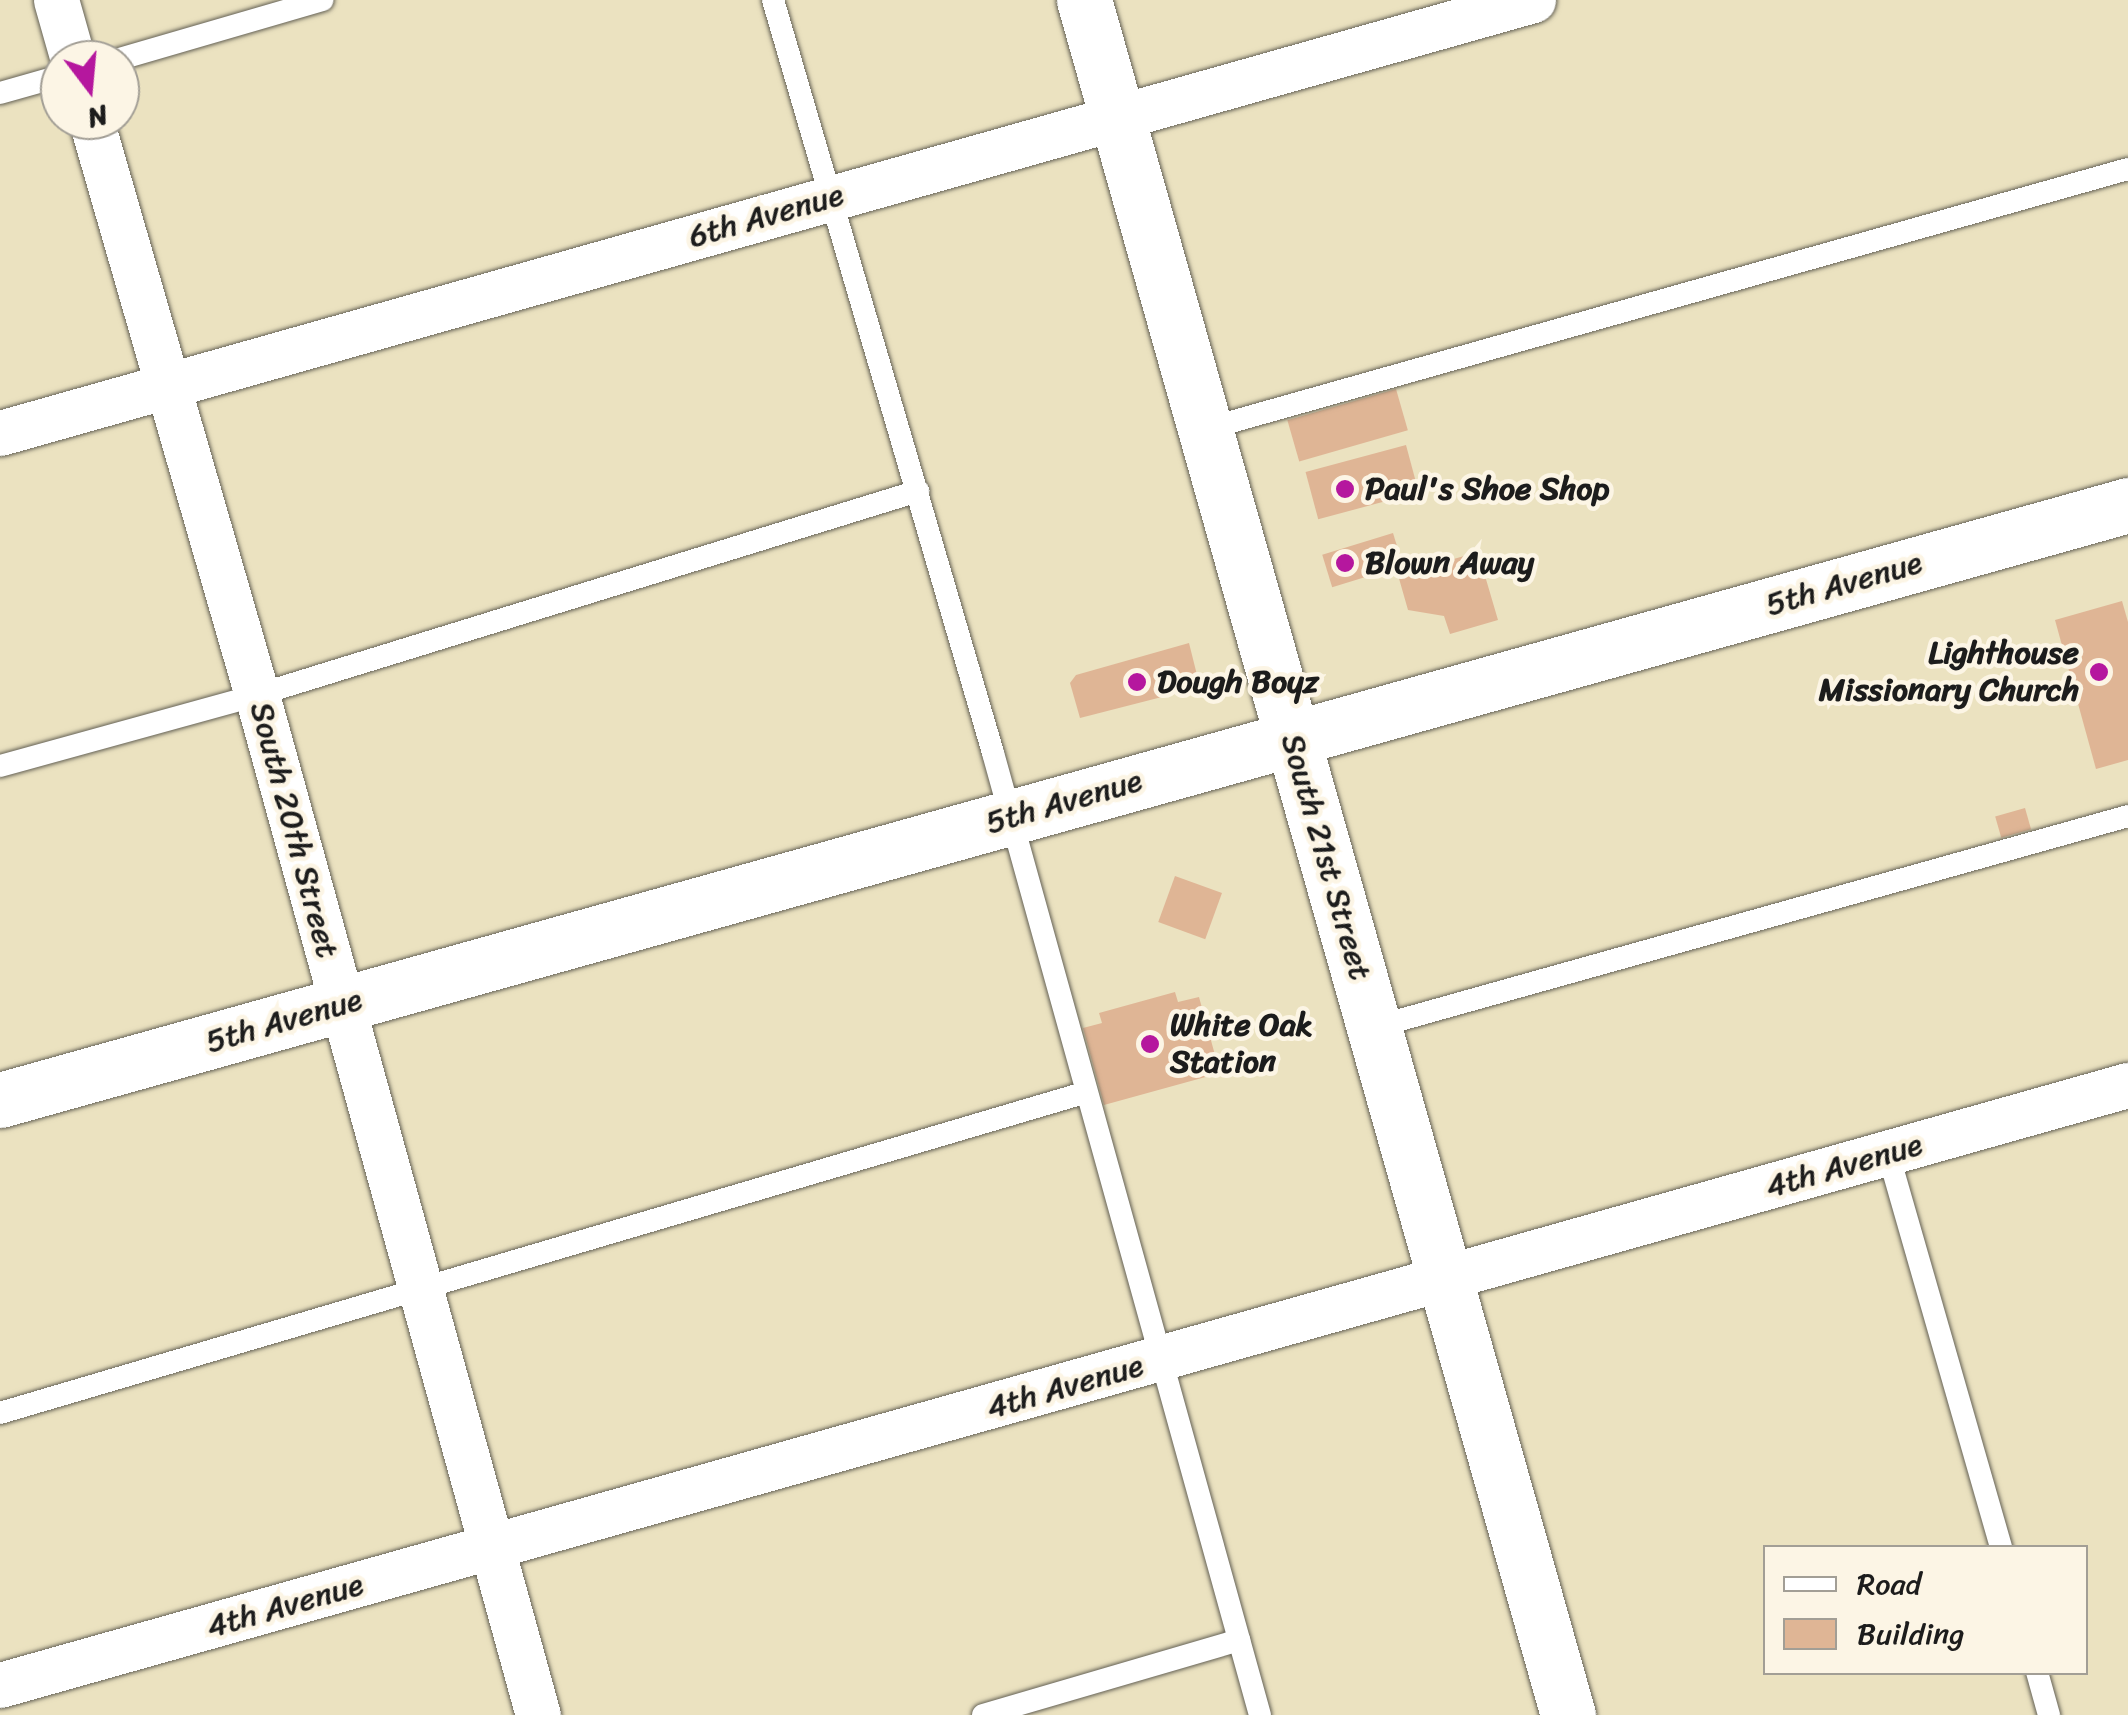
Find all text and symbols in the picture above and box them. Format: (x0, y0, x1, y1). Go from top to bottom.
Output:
north arrow (40, 40, 140, 140)
text: N (82, 91, 114, 144)
street label: 6th Avenue (684, 176, 848, 256)
place label: Paul's Shoe Shop (1365, 470, 1610, 508)
marker: Paul's Shoe Shop (1334, 478, 1356, 500)
street label: 5th Avenue (1761, 543, 1927, 625)
place label: Blown Away (1365, 544, 1534, 582)
marker: Blown Away (1334, 552, 1356, 574)
place label: Lighthouse Missionary Church (1819, 635, 2079, 710)
marker: Lighthouse Missionary Church (2088, 661, 2110, 683)
place label: Dough Boyz (1157, 663, 1319, 701)
marker: Dough Boyz (1126, 671, 1148, 693)
street label: South 20th Street (241, 698, 347, 962)
street label: South 21st Street (1272, 729, 1380, 985)
street label: 5th Avenue (981, 761, 1147, 843)
street label: 5th Avenue (201, 980, 367, 1062)
place label: White Oak Station (1170, 1007, 1313, 1082)
marker: White Oak Station (1139, 1033, 1161, 1055)
street label: 4th Avenue (1761, 1125, 1927, 1207)
street label: 4th Avenue (982, 1346, 1148, 1428)
legend (1763, 1545, 2088, 1675)
text: Road (1857, 1557, 1921, 1611)
street label: 4th Avenue (202, 1565, 368, 1647)
text: Building (1857, 1607, 1964, 1661)

